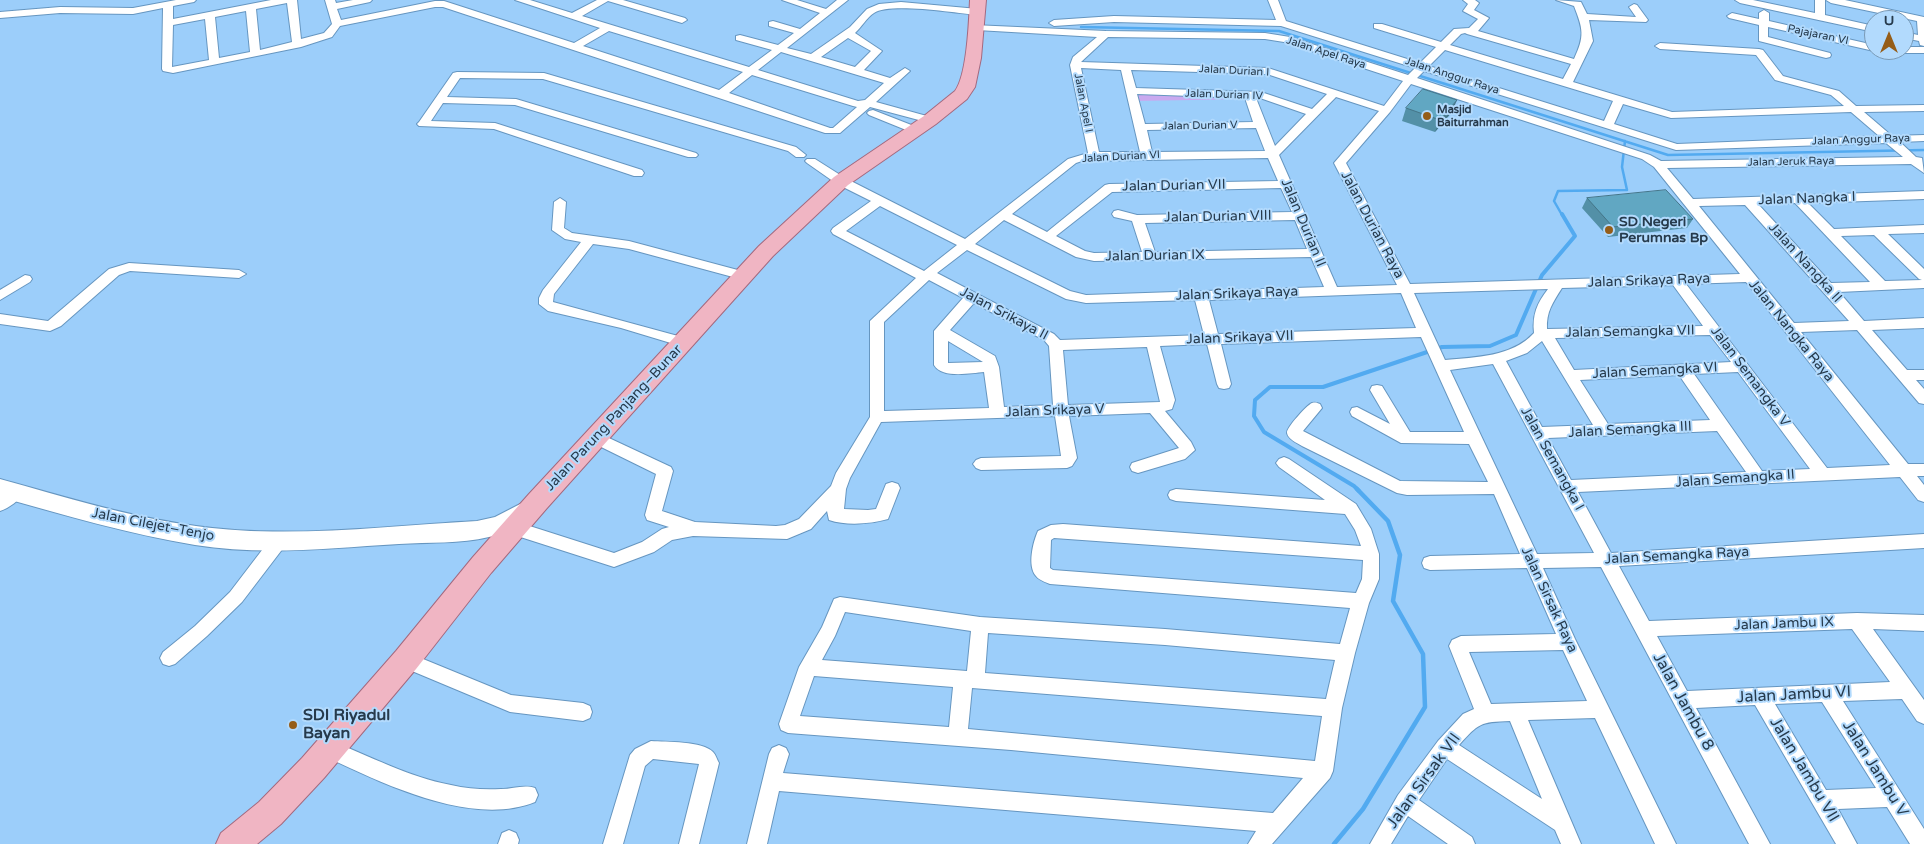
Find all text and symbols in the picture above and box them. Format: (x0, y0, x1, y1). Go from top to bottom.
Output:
north arrow (1864, 10, 1914, 60)
text: U (1884, 12, 1894, 29)
street label: Pajajaran VI (1786, 22, 1850, 48)
street label: Jalan Apel Raya (1285, 34, 1367, 72)
street label: Jalan Anggur Raya (1403, 55, 1501, 97)
street label: Jalan Durian I (1198, 63, 1270, 79)
street label: Jalan Apel I (1071, 72, 1095, 134)
street label: Jalan Durian IV (1185, 87, 1263, 103)
place label: Masjid Baiturrahman (1437, 103, 1509, 129)
marker: Masjid Baiturrahman (1421, 110, 1433, 122)
street label: Jalan Durian V (1162, 119, 1238, 133)
street label: Jalan Anggur Raya (1812, 132, 1910, 148)
street label: Jalan Durian VI (1082, 148, 1160, 166)
street label: Jalan Jeruk Raya (1747, 155, 1835, 169)
street label: Jalan Durian Raya (1337, 169, 1407, 281)
street label: Jalan Durian VII (1122, 177, 1226, 195)
street label: Jalan Durian II (1277, 177, 1329, 269)
street label: Jalan Nangka I (1758, 189, 1856, 209)
street label: Jalan Durian VIII (1164, 208, 1272, 226)
place label: SD Negeri Perumnas Bp (1619, 214, 1708, 246)
street label: Jalan Nangka II (1765, 220, 1845, 306)
marker: SD Negeri Perumnas Bp (1603, 224, 1615, 236)
street label: Jalan Durian IX (1105, 247, 1205, 265)
street label: Jalan Srikaya Raya (1588, 270, 1710, 292)
street label: Jalan Nangka Raya (1745, 277, 1837, 385)
street label: Jalan Srikaya Raya (1176, 283, 1298, 305)
street label: Jalan Srikaya II (957, 284, 1051, 344)
street label: Jalan Semangka VII (1565, 322, 1695, 342)
street label: Jalan Semangka V (1707, 324, 1793, 430)
street label: Jalan Srikaya VII (1186, 328, 1294, 348)
street label: Jalan Parung Panjang–Bunar (542, 342, 686, 494)
street label: Jalan Semangka VI (1592, 359, 1718, 383)
street label: Jalan Srikaya V (1005, 401, 1105, 421)
street label: Jalan Semangka I (1517, 404, 1587, 514)
street label: Jalan Semangka III (1568, 418, 1692, 442)
street label: Jalan Semangka II (1675, 466, 1795, 492)
street label: Jalan Cilejet–Tenjo (90, 505, 216, 545)
street label: Jalan Semangka Raya (1604, 544, 1750, 568)
street label: Jalan Sirsak Raya (1517, 545, 1581, 655)
street label: Jalan Jambu IX (1734, 614, 1834, 634)
street label: Jalan Jambu 8 (1648, 650, 1718, 754)
street label: Jalan Jambu VI (1737, 682, 1851, 708)
place label: SDI Riyadul Bayan (303, 706, 390, 744)
street label: Jalan Jambu VII (1765, 714, 1843, 826)
street label: Jalan Jambu V (1838, 717, 1912, 821)
marker: SDI Riyadul Bayan (287, 719, 299, 731)
street label: Jalan Sirsak VII (1383, 730, 1465, 832)

